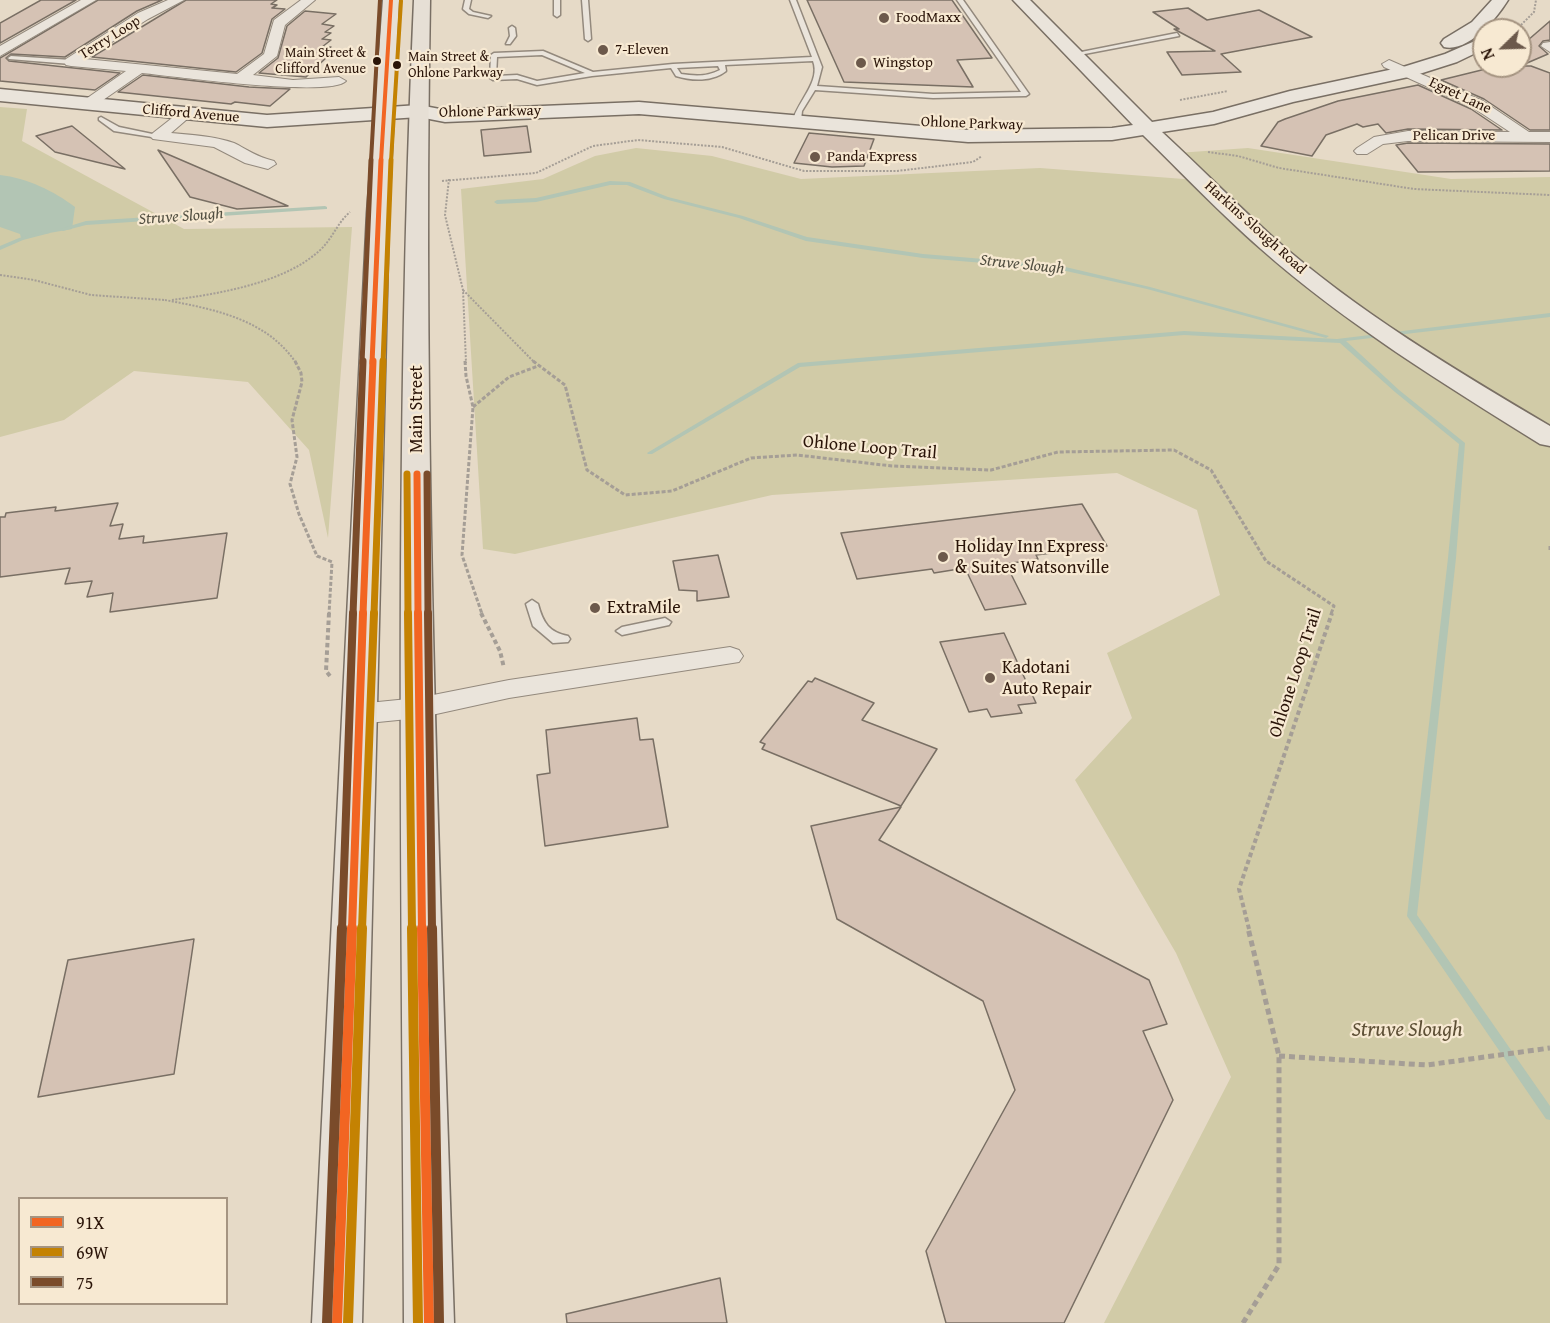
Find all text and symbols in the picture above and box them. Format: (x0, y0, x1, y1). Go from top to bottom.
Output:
place label: FoodMaxx (896, 9, 961, 27)
marker: FoodMaxx (877, 11, 891, 25)
street label: Terry Loop (76, 12, 144, 64)
north arrow (1472, 18, 1532, 78)
place label: 7-Eleven (615, 41, 669, 59)
marker: 7-Eleven (596, 43, 610, 57)
place label: Main Street & Clifford Avenue (275, 45, 366, 78)
text: N (1474, 45, 1500, 64)
place label: Main Street & Ohlone Parkway (408, 49, 503, 82)
place label: Wingstop (873, 54, 933, 72)
marker: Main Street & Clifford Avenue (371, 55, 383, 67)
marker: Wingstop (854, 56, 868, 70)
marker: Main Street & Ohlone Parkway (391, 59, 403, 71)
street label: Egret Lane (1426, 74, 1494, 118)
street label: Clifford Avenue (142, 101, 240, 127)
street label: Ohlone Parkway (439, 102, 541, 122)
street label: Ohlone Parkway (921, 113, 1023, 135)
street label: Pelican Drive (1413, 127, 1495, 145)
place label: Panda Express (827, 148, 917, 166)
marker: Panda Express (808, 150, 822, 164)
street label: Harkins Slough Road (1200, 178, 1310, 278)
water label: Struve Slough (138, 204, 224, 230)
water label: Struve Slough (979, 251, 1065, 279)
street label: Main Street (406, 365, 428, 453)
street label: Ohlone Loop Trail (802, 431, 938, 465)
place label: Holiday Inn Express & Suites Watsonville (955, 536, 1109, 578)
marker: Holiday Inn Express & Suites Watsonville (936, 550, 950, 564)
place label: ExtraMile (607, 597, 681, 619)
marker: ExtraMile (588, 601, 602, 615)
street label: Ohlone Loop Trail (1265, 606, 1327, 740)
place label: Kadotani Auto Repair (1002, 657, 1092, 700)
marker: Kadotani Auto Repair (983, 671, 997, 685)
park label: Struve Slough (1351, 1018, 1463, 1044)
legend (18, 1197, 228, 1305)
text: 91X (76, 1209, 105, 1236)
text: 69W (76, 1239, 109, 1266)
text: 75 (76, 1269, 93, 1296)

